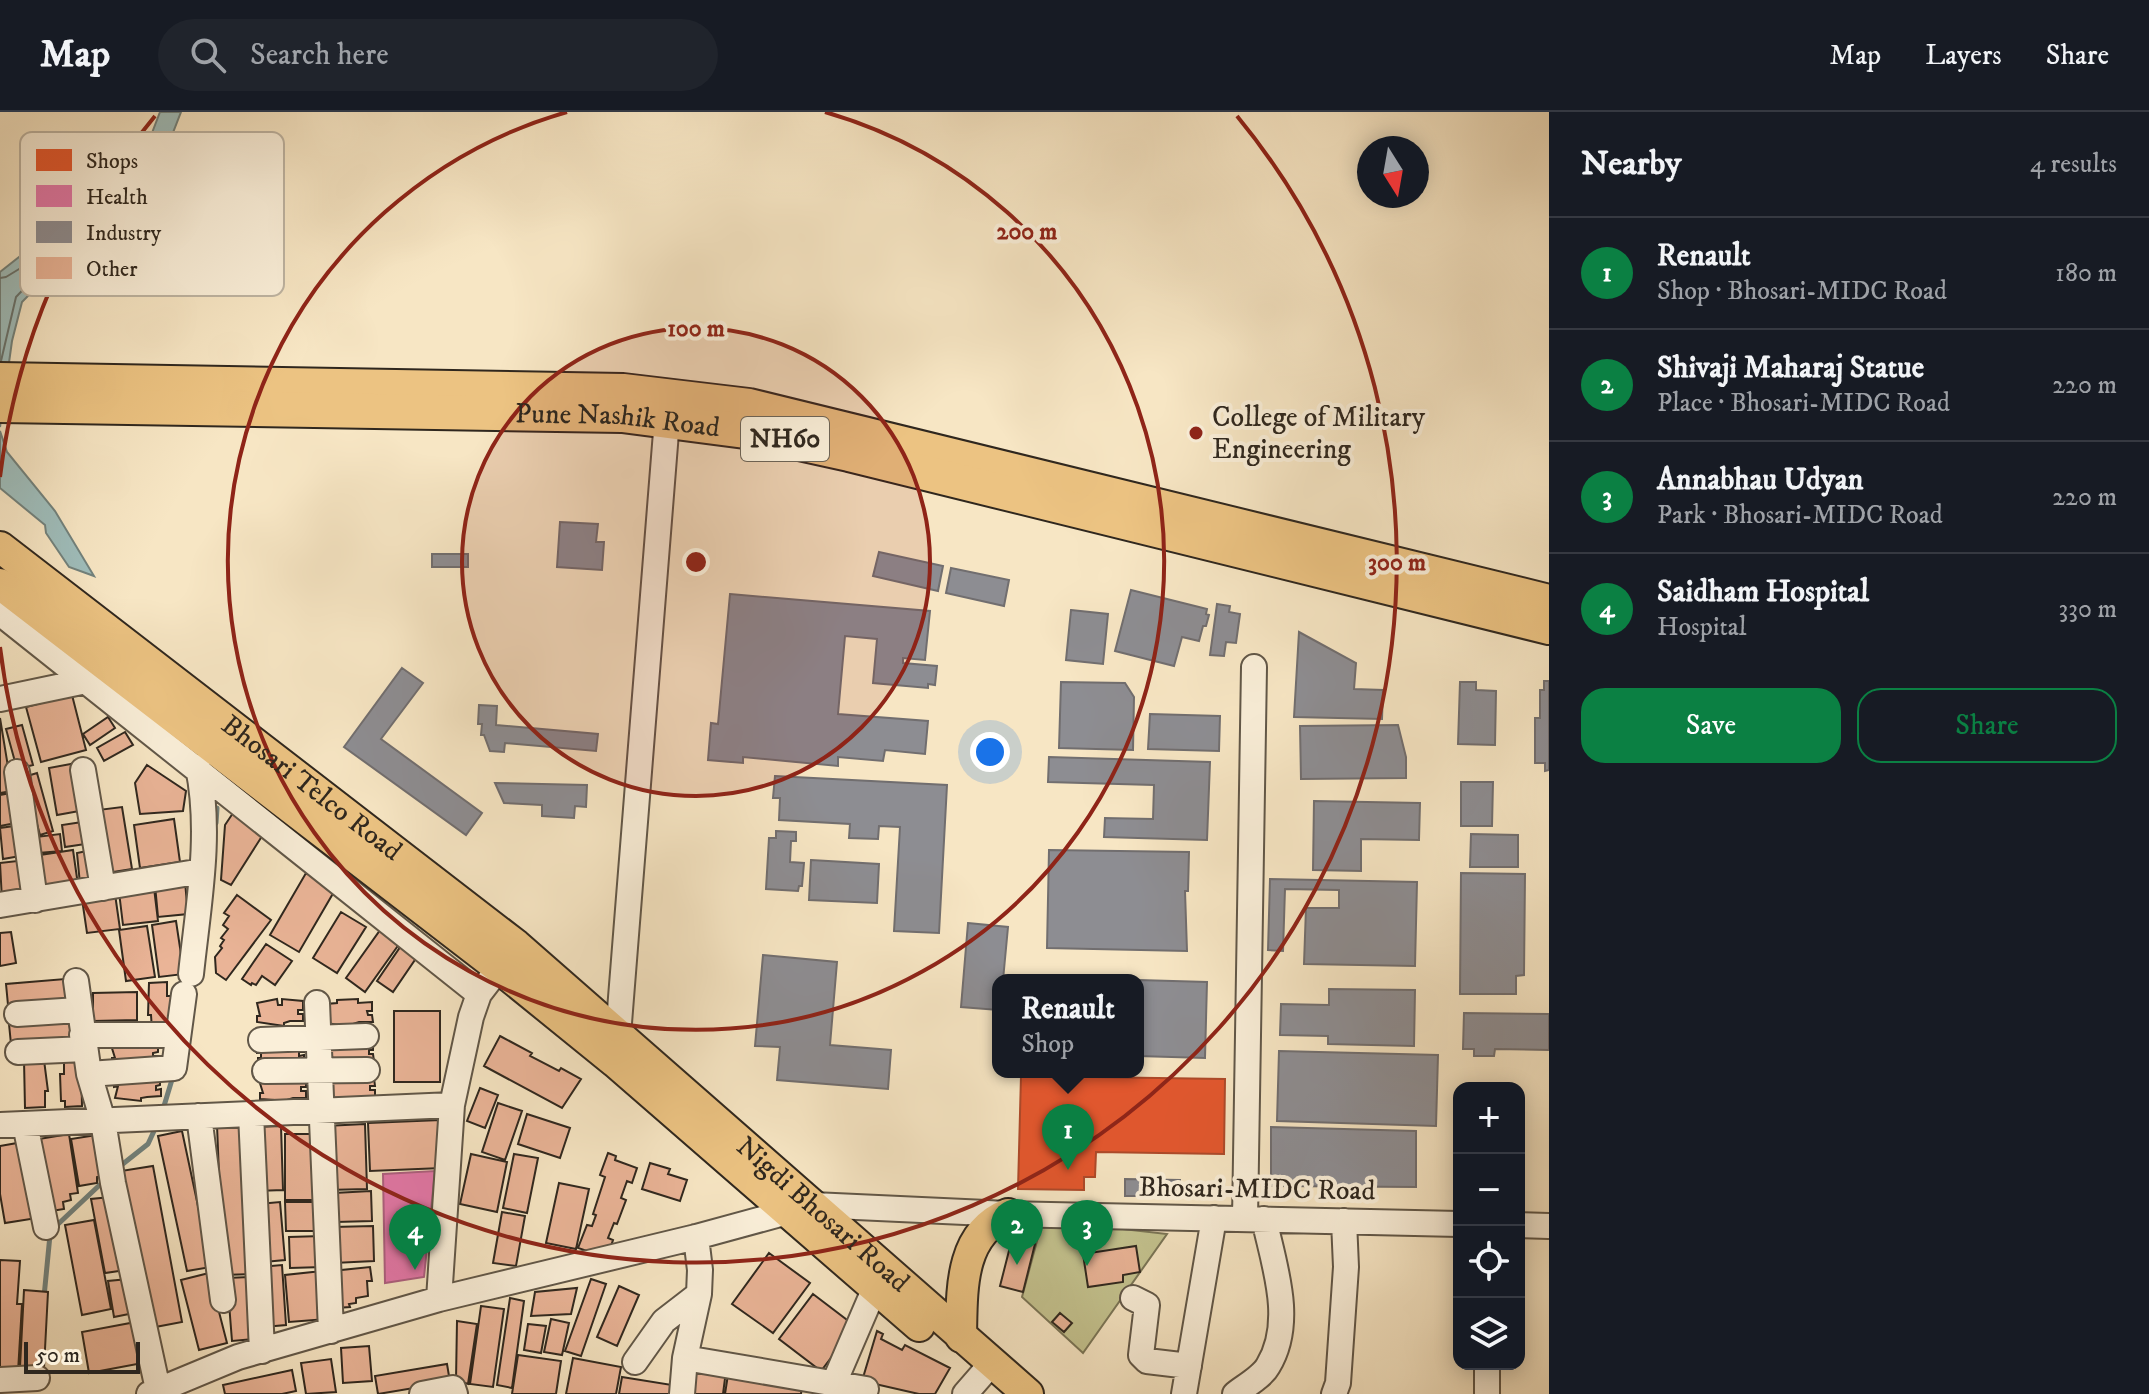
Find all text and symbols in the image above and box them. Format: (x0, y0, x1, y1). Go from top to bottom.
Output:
search box (158, 19, 718, 91)
text: Map (40, 31, 110, 79)
icon: search (186, 33, 230, 77)
text: Search here (250, 37, 389, 74)
text: Map (1830, 38, 1881, 73)
text: Layers (1925, 38, 2002, 73)
text: Share (2046, 38, 2109, 73)
legend (20, 132, 284, 296)
north arrow (1357, 136, 1429, 208)
text: Nearby (1581, 143, 1682, 185)
text: Shops (86, 148, 138, 175)
text: 4 results (2030, 148, 2117, 181)
text: Health (86, 184, 148, 211)
text: 200 m (997, 217, 1057, 247)
text: Industry (86, 220, 162, 247)
text: Renault (1657, 238, 1751, 275)
text: Other (86, 256, 138, 283)
text: 1 (1602, 257, 1612, 290)
text: 180 m (2055, 257, 2117, 290)
text: Shop · Bhosari-MIDC Road (1657, 275, 1947, 308)
text: 100 m (667, 314, 725, 344)
text: Shivaji Maharaj Statue (1657, 350, 1924, 387)
text: 2 (1601, 369, 1613, 402)
text: 220 m (2052, 369, 2117, 402)
text: Place · Bhosari-MIDC Road (1657, 387, 1950, 420)
street label: Pune Nashik Road (515, 396, 722, 445)
place label: College of Military Engineering (1212, 400, 1426, 467)
road number: NH60 (741, 417, 829, 461)
marker: College of Military Engineering (1187, 424, 1205, 442)
text: Annabhau Udyan (1657, 462, 1863, 499)
text: 3 (1602, 481, 1612, 514)
text: 220 m (2052, 481, 2117, 514)
text: Park · Bhosari-MIDC Road (1657, 499, 1943, 532)
centre of rings (682, 548, 710, 576)
text: 300 m (1368, 548, 1426, 578)
text: Saidham Hospital (1657, 574, 1869, 611)
text: 4 (1600, 593, 1614, 626)
text: 330 m (2059, 593, 2117, 626)
text: Hospital (1657, 611, 1747, 644)
button: Save (1581, 688, 1841, 763)
button: Share (1857, 688, 2117, 763)
street label: Bhosari Telco Road (215, 707, 409, 868)
your location (970, 732, 1010, 772)
popup (992, 974, 1144, 1078)
text: Renault (1021, 991, 1115, 1028)
text: Shop (1021, 1028, 1074, 1061)
map controls (1453, 1082, 1525, 1370)
button: + (1453, 1082, 1525, 1154)
pin: 1 (1042, 1104, 1094, 1170)
street label: Nigdi Bhosari Road (729, 1129, 917, 1300)
button: − (1453, 1154, 1525, 1226)
street label: Bhosari-MIDC Road (1138, 1169, 1376, 1209)
pin: 2 (991, 1199, 1043, 1265)
pin: 3 (1061, 1200, 1113, 1266)
pin: 4 (389, 1204, 441, 1270)
button: locate (1453, 1226, 1525, 1298)
button: layers (1453, 1298, 1525, 1370)
scale bar (24, 1338, 140, 1374)
text: 50 m (36, 1342, 80, 1369)

